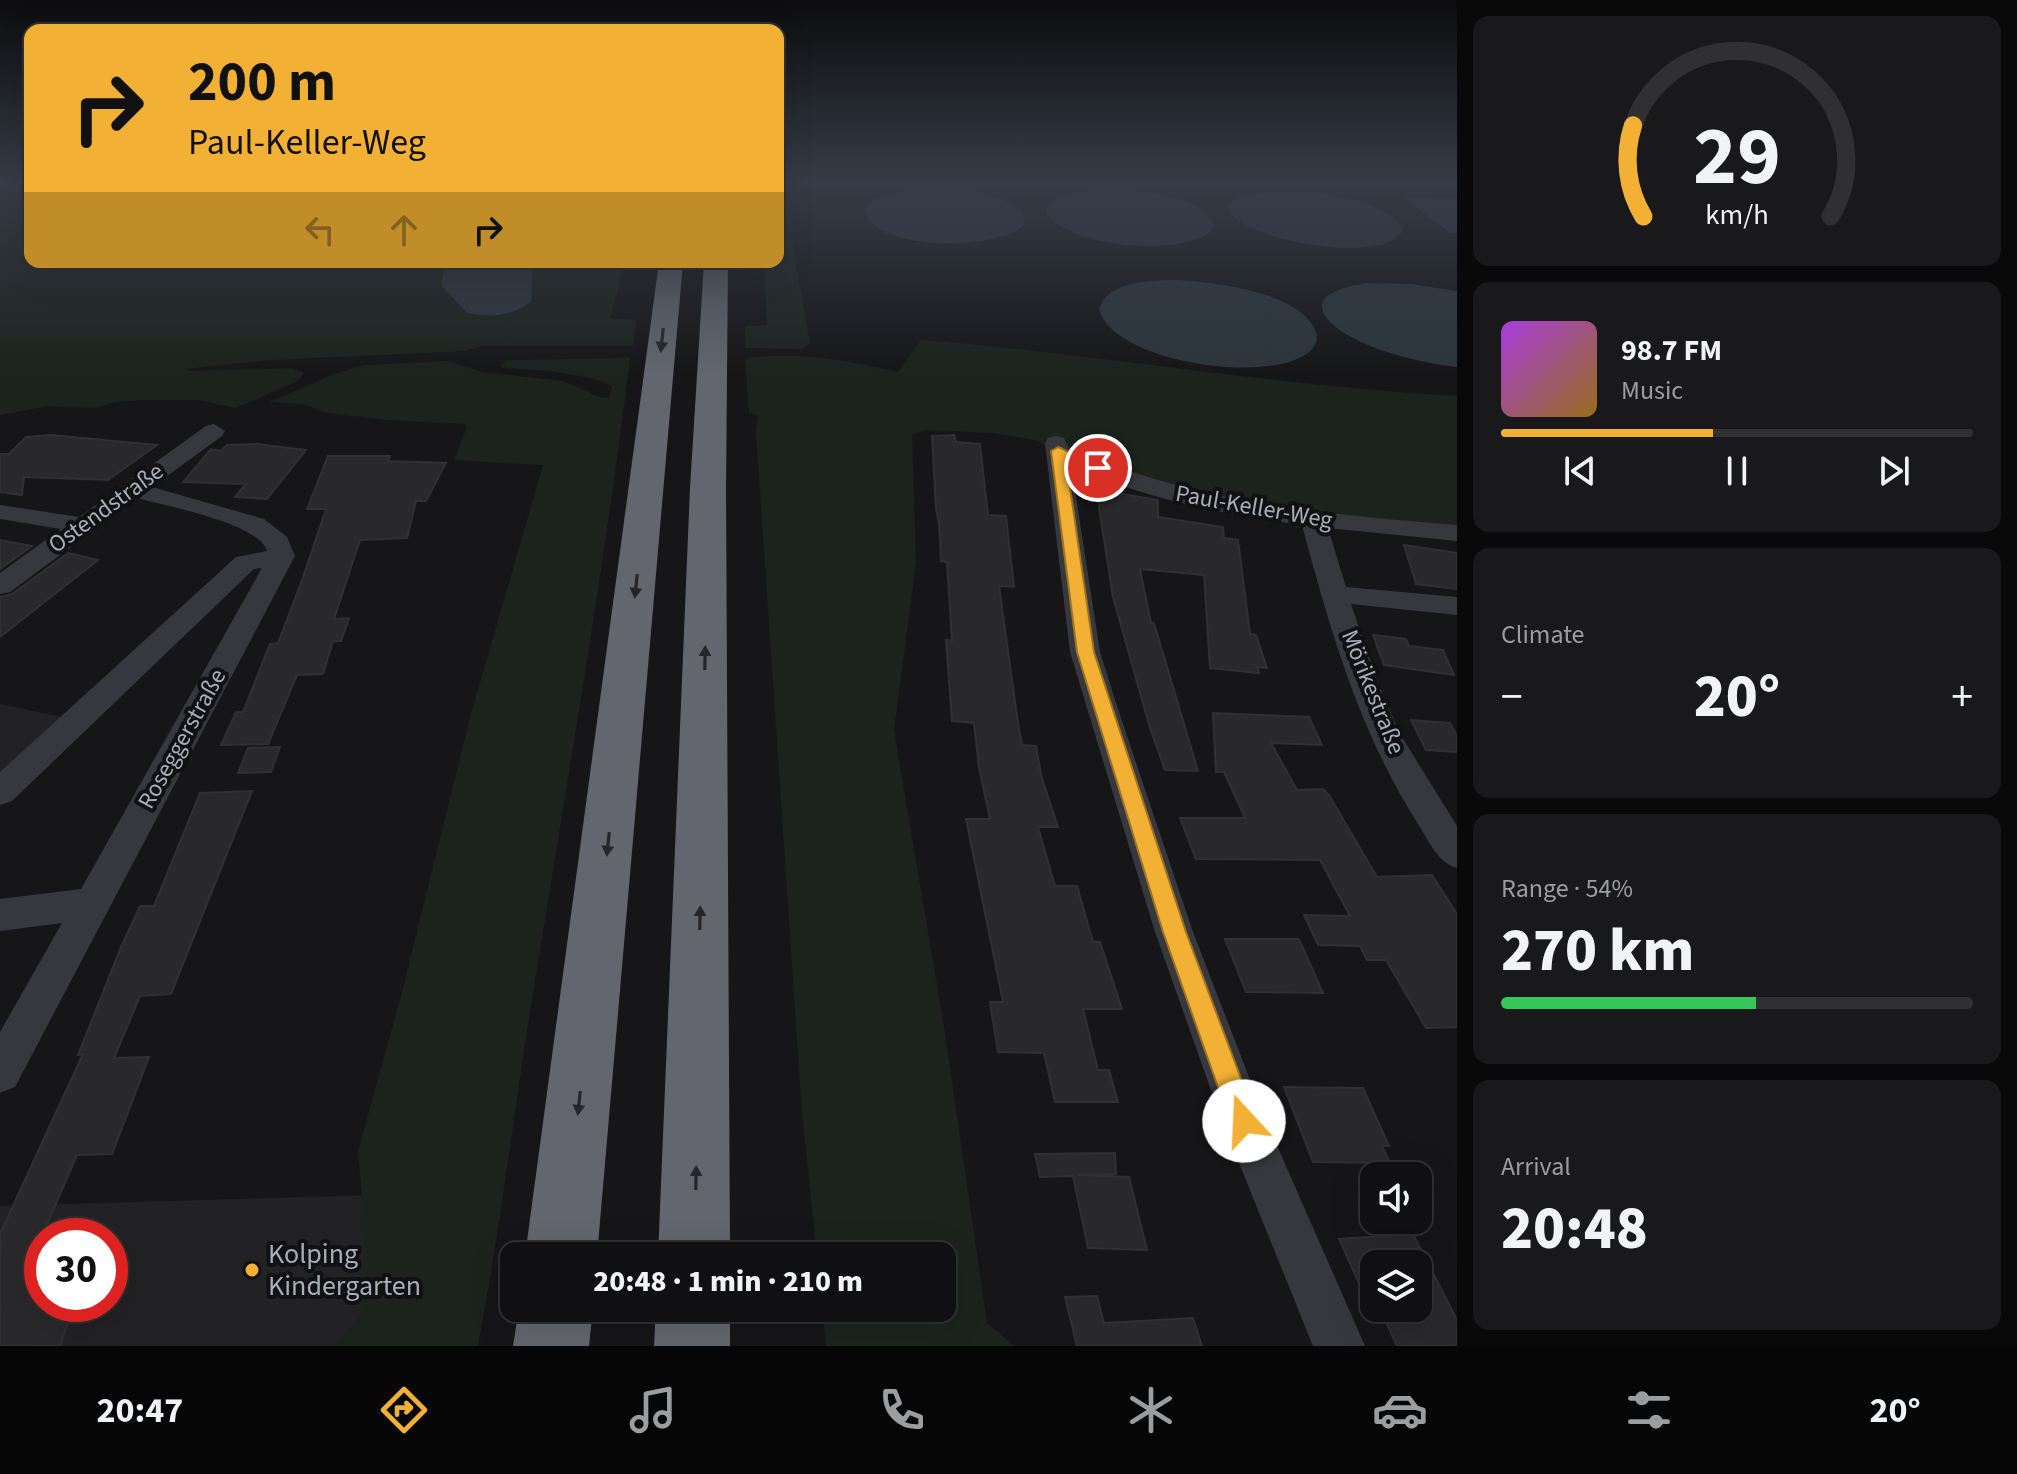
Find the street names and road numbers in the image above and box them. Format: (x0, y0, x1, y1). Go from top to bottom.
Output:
street label: Ostendstraße (41, 454, 171, 562)
street label: Paul-Keller-Weg (1173, 476, 1335, 538)
street label: Mörikestraße (1332, 625, 1414, 759)
street label: Roseggerstraße (129, 663, 235, 815)

